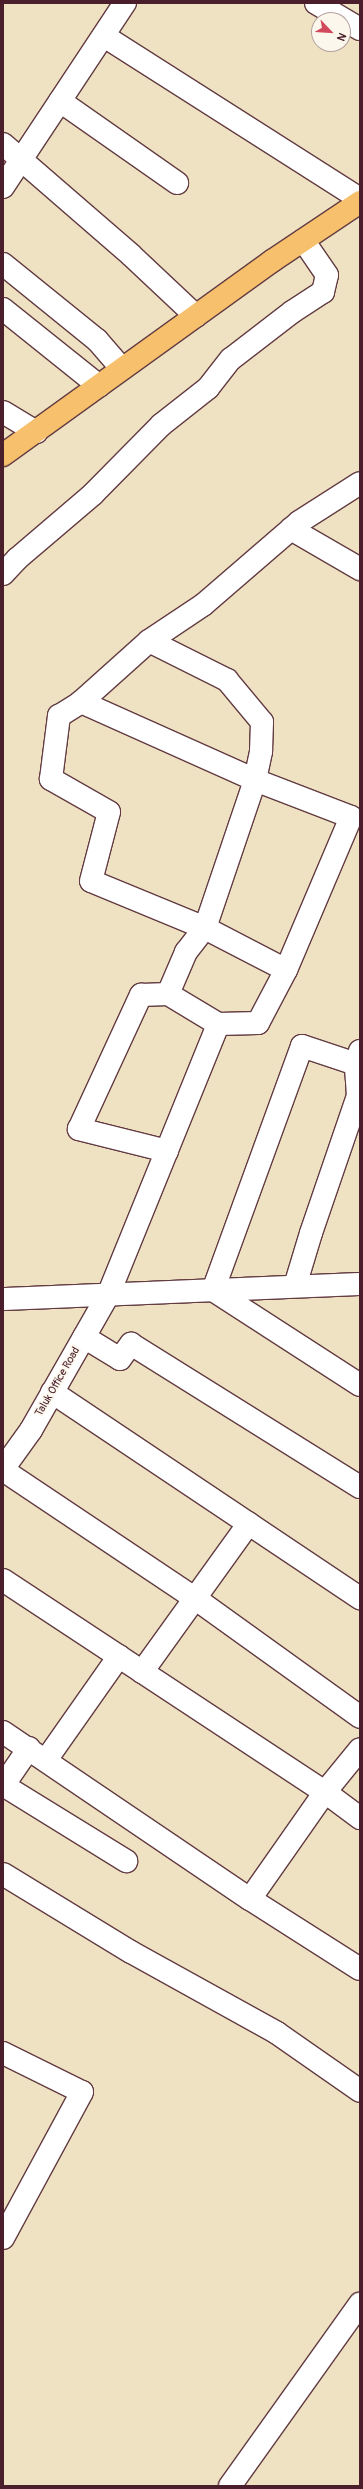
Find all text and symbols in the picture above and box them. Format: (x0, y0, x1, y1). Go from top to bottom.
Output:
north arrow (311, 12, 351, 52)
text: N (334, 31, 349, 43)
street label: Taluk Office Road (33, 1345, 83, 1419)

